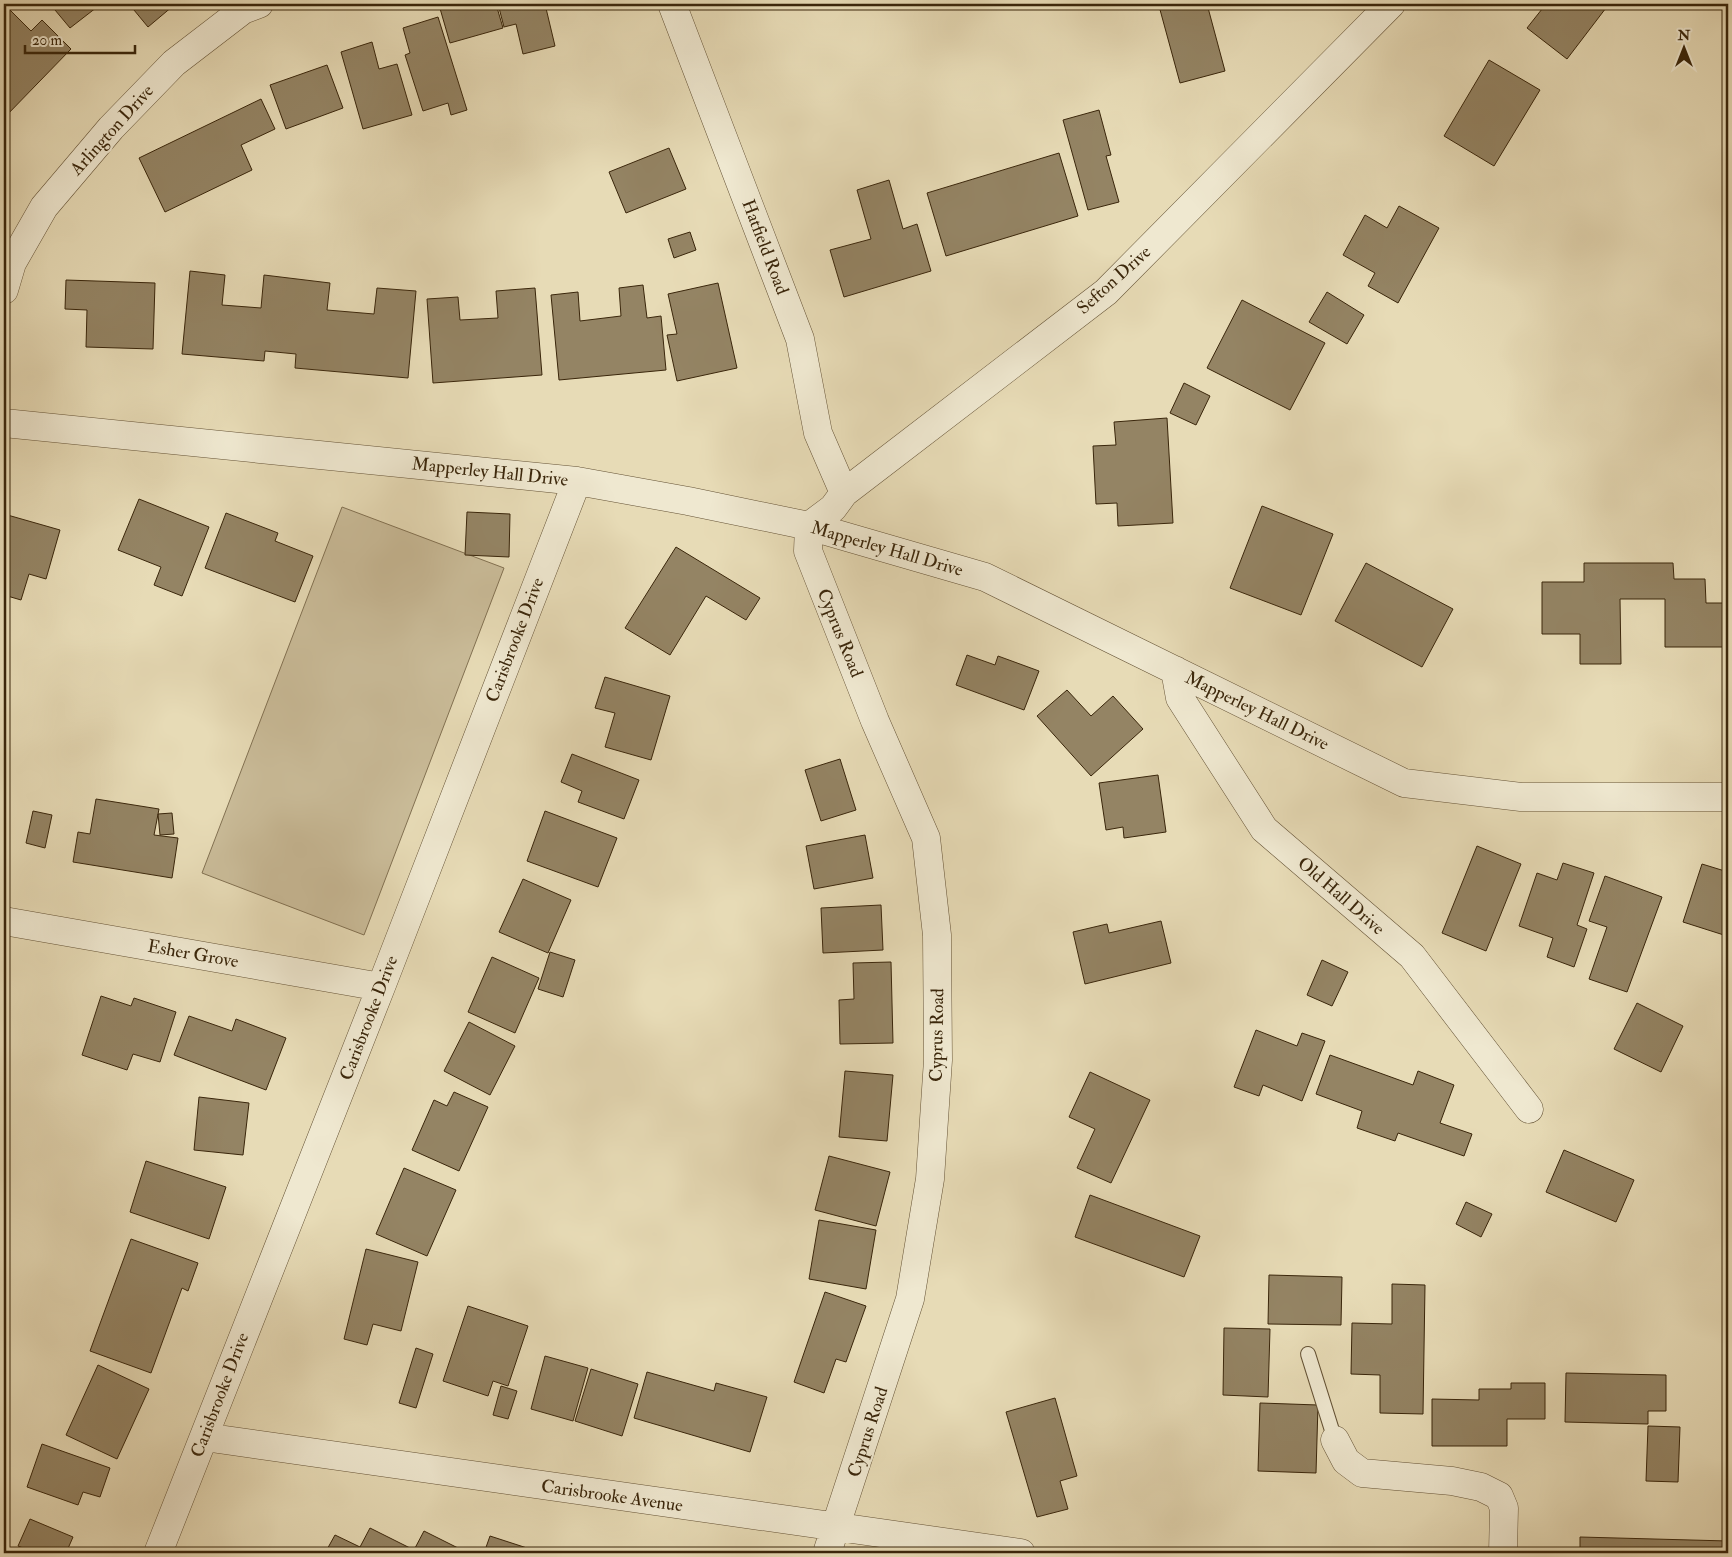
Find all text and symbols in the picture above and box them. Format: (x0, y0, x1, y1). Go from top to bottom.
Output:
scale bar (25, 22, 135, 54)
north arrow (1660, 22, 1710, 72)
text: N (1677, 27, 1691, 44)
text: 20 m (32, 31, 62, 50)
street label: Arlington Drive (65, 79, 159, 181)
street label: Hatfield Road (736, 196, 794, 298)
street label: Sefton Drive (1072, 240, 1156, 319)
street label: Mapperley Hall Drive (411, 452, 570, 492)
street label: Mapperley Hall Drive (808, 516, 966, 582)
street label: Carisbrooke Drive (481, 574, 550, 706)
street label: Cyprus Road (812, 585, 868, 681)
street label: Mapperley Hall Drive (1181, 666, 1333, 756)
street label: Old Hall Drive (1293, 852, 1390, 940)
street label: Esher Grove (146, 935, 241, 973)
street label: Carisbrooke Drive (335, 952, 404, 1084)
street label: Cyprus Road (925, 988, 949, 1082)
street label: Carisbrooke Drive (186, 1329, 255, 1461)
street label: Cyprus Road (843, 1384, 893, 1480)
street label: Carisbrooke Avenue (540, 1475, 685, 1517)

